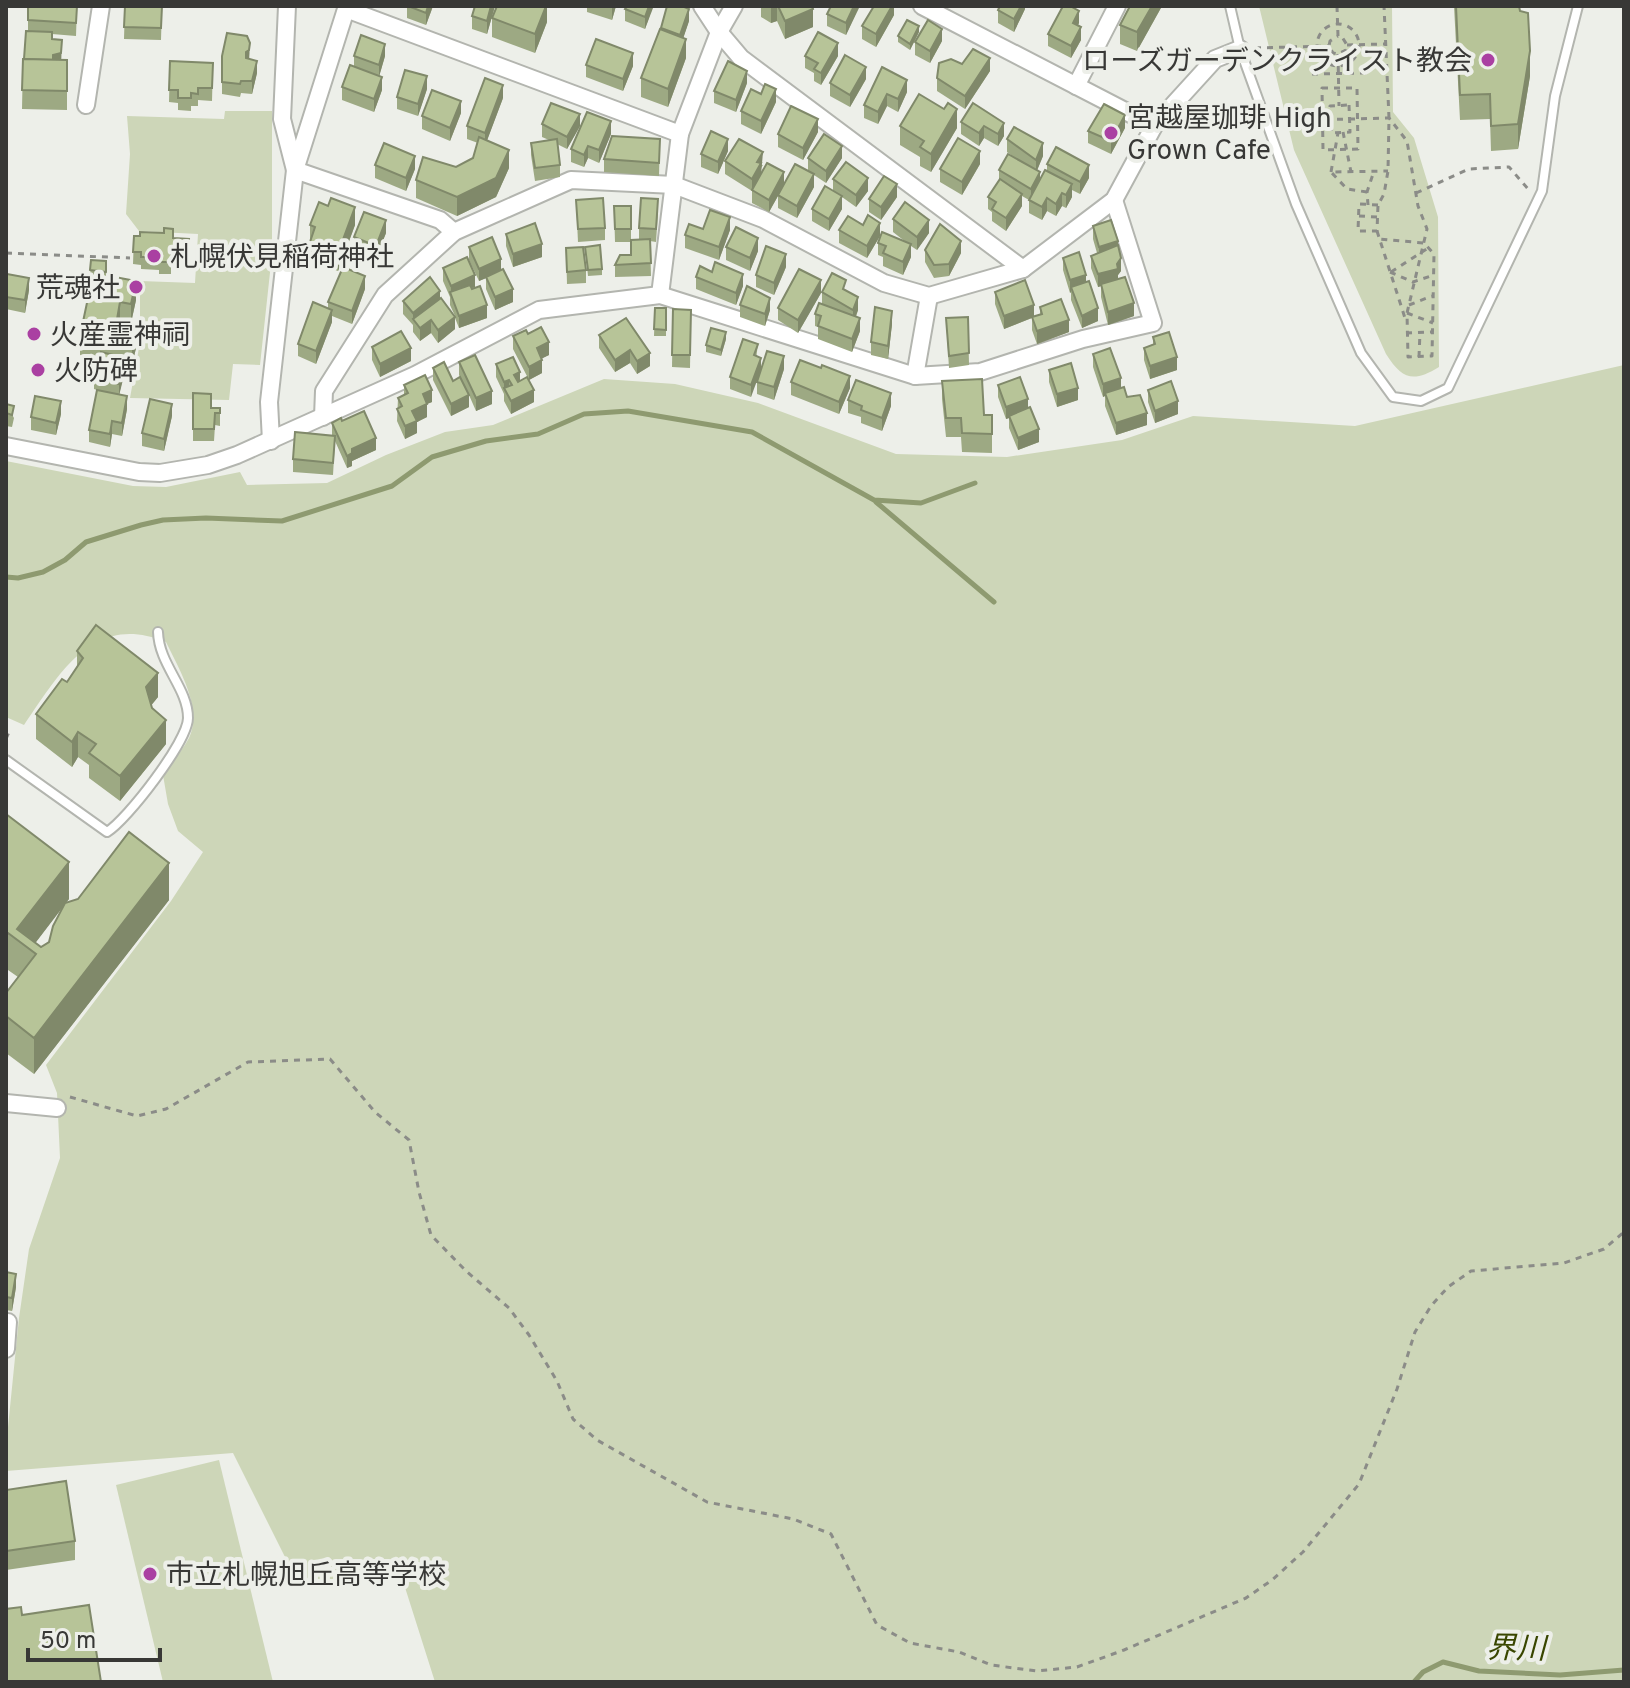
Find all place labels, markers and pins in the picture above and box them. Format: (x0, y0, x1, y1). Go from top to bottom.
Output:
place label: ローズガーデンクライスト教会 (1082, 45, 1472, 81)
marker: ローズガーデンクライスト教会 (1479, 51, 1497, 69)
place label: 宮越屋珈琲 High Grown Cafe (1127, 102, 1332, 170)
marker: 宮越屋珈琲 High Grown Cafe (1102, 124, 1120, 142)
place label: 札幌伏見稲荷神社 (170, 241, 394, 277)
marker: 札幌伏見稲荷神社 (145, 247, 163, 265)
place label: 荒魂社 (36, 272, 120, 308)
marker: 荒魂社 (127, 278, 145, 296)
place label: 火産霊神祠 (50, 319, 190, 355)
marker: 火産霊神祠 (25, 325, 43, 343)
place label: 火防碑 (54, 355, 138, 391)
marker: 火防碑 (29, 361, 47, 379)
place label: 市立札幌旭丘高等学校 (166, 1559, 446, 1595)
marker: 市立札幌旭丘高等学校 (141, 1565, 159, 1583)

